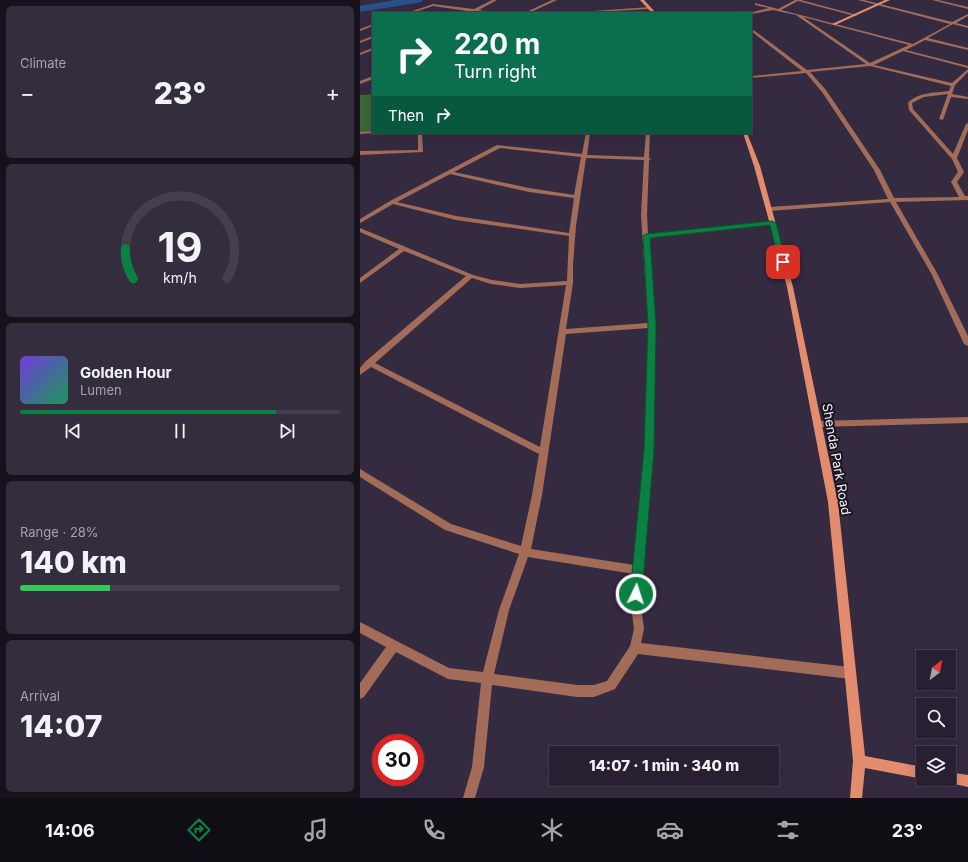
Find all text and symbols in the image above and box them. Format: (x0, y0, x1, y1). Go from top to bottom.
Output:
text: 220 m (454, 27, 540, 61)
icon: right (388, 28, 440, 80)
text: Climate (20, 55, 66, 71)
text: Turn right (454, 61, 537, 82)
text: 23° (154, 75, 206, 111)
text: − (20, 80, 35, 106)
text: + (325, 80, 340, 106)
icon: right (432, 104, 454, 126)
text: Then (388, 106, 424, 125)
text: 19 (158, 221, 202, 271)
pin (766, 245, 800, 279)
icon: arrive (772, 251, 794, 273)
text: km/h (163, 268, 197, 285)
text: Golden Hour (80, 363, 172, 382)
text: Lumen (80, 382, 122, 398)
street label: Shenda Park Road (819, 402, 855, 516)
icon: previous (62, 420, 84, 442)
icon: pause (169, 420, 191, 442)
icon: next (276, 420, 298, 442)
text: Range · 28% (20, 524, 99, 540)
text: 140 km (20, 544, 127, 580)
position arrow (615, 573, 657, 615)
north arrow (916, 650, 956, 690)
map controls (916, 650, 956, 786)
text: Arrival (20, 688, 60, 704)
button: search (916, 698, 956, 738)
text: 14:07 (20, 708, 102, 744)
speed limit sign: 30 (372, 734, 424, 786)
button: layers (916, 746, 956, 786)
text: 14:07 · 1 min · 340 m (589, 756, 739, 775)
icon: directions (185, 816, 213, 844)
icon: music (302, 816, 330, 844)
icon: phone (420, 816, 448, 844)
icon: climate (538, 816, 566, 844)
icon: car (656, 816, 684, 844)
icon: filters (774, 816, 802, 844)
text: 14:06 (45, 820, 95, 841)
text: 23° (892, 820, 923, 841)

